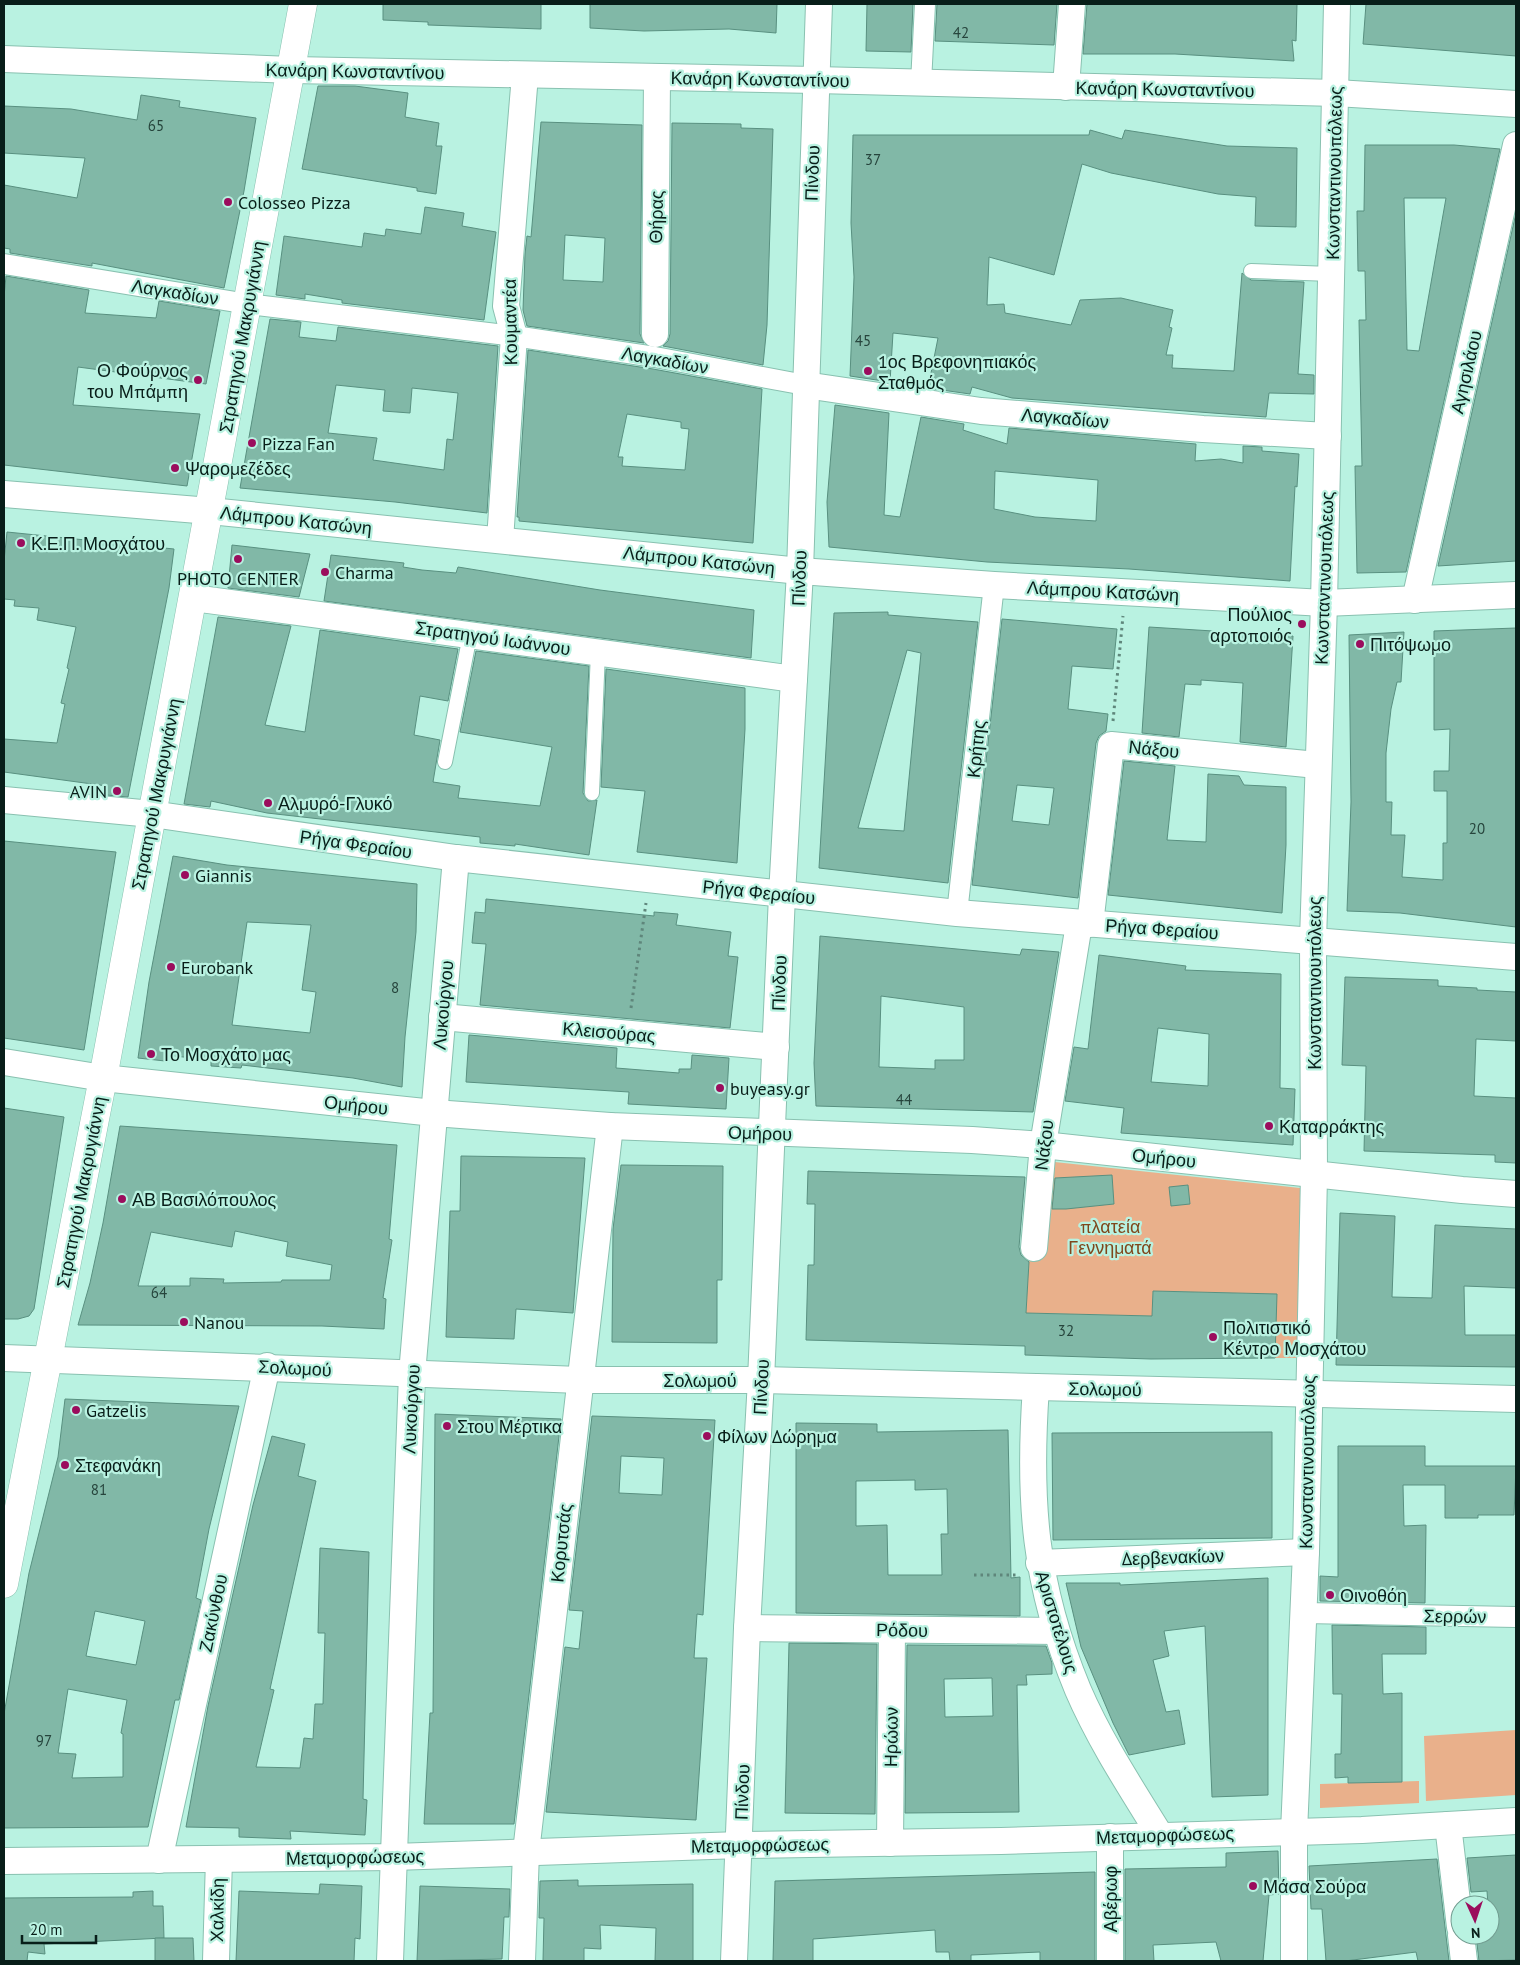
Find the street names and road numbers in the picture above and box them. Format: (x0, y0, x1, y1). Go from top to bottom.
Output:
street label: Κανάρη Κωνσταντίνου (265, 58, 445, 84)
street label: Κανάρη Κωνσταντίνου (670, 66, 850, 92)
street label: Κανάρη Κωνσταντίνου (1075, 76, 1255, 102)
street label: Κωνσταντινουπόλεως (1321, 86, 1347, 260)
street label: Πίνδου (800, 145, 824, 201)
street label: Θήρας (644, 190, 668, 244)
street label: Στρατηγού Μακρυγιάννη (214, 239, 270, 435)
street label: Λαγκαδίων (130, 274, 220, 310)
street label: Κουμαντέα (498, 279, 522, 365)
street label: Αγησιλάου (1445, 328, 1487, 416)
street label: Λαγκαδίων (620, 341, 710, 379)
street label: Λαγκαδίων (1020, 403, 1110, 433)
street label: Κωνσταντινουπόλεως (1309, 491, 1339, 665)
street label: Λάμπρου Κατσώνη (219, 501, 373, 539)
street label: Λάμπρου Κατσώνη (622, 541, 776, 579)
street label: Πίνδου (787, 550, 811, 606)
street label: Λάμπρου Κατσώνη (1026, 576, 1180, 606)
street label: Στρατηγού Ιωάννου (414, 616, 572, 660)
street label: Στρατηγού Μακρυγιάννη (126, 696, 186, 892)
street label: Κρήτης (962, 719, 991, 779)
street label: Νάξου (1128, 735, 1180, 763)
street label: Ρήγα Φεραίου (298, 825, 414, 863)
street label: Ρήγα Φεραίου (702, 875, 816, 909)
street label: Κωνσταντινουπόλεως (1303, 896, 1326, 1070)
street label: Ρήγα Φεραίου (1105, 914, 1219, 944)
street label: Πίνδου (767, 955, 791, 1011)
street label: Λυκούργου (428, 959, 458, 1051)
street label: Κλεισούρας (562, 1016, 657, 1048)
street label: Ομήρου (323, 1090, 389, 1120)
street label: Στρατηγού Μακρυγιάννη (51, 1094, 111, 1290)
street label: Νάξου (1029, 1118, 1059, 1172)
street label: Ομήρου (728, 1120, 792, 1146)
street label: Ομήρου (1131, 1143, 1197, 1173)
street label: Σολωμού (258, 1355, 332, 1381)
street label: Πίνδου (748, 1358, 774, 1416)
street label: Λυκούργου (397, 1364, 425, 1454)
street label: Σολωμού (663, 1369, 737, 1392)
street label: Κωνσταντινουπόλεως (1294, 1375, 1320, 1549)
street label: Σολωμού (1068, 1377, 1142, 1401)
street label: Κορυτσάς (545, 1502, 577, 1583)
street label: Δερβενακίων (1121, 1544, 1225, 1570)
street label: Αριστοτέλους (1030, 1568, 1084, 1677)
street label: Ζακύνθου (194, 1572, 232, 1654)
street label: Σερρών (1423, 1604, 1487, 1628)
street label: Ρόδου (876, 1618, 928, 1642)
street label: Ηρώων (879, 1707, 903, 1767)
street label: Πίνδου (730, 1764, 754, 1820)
street label: Μεταμορφώσεως (1096, 1821, 1235, 1849)
street label: Μεταμορφώσεως (691, 1832, 830, 1858)
street label: Μεταμορφώσεως (286, 1844, 425, 1870)
street label: Αβέρωφ (1099, 1866, 1122, 1932)
street label: Χαλκίδη (205, 1878, 229, 1942)

